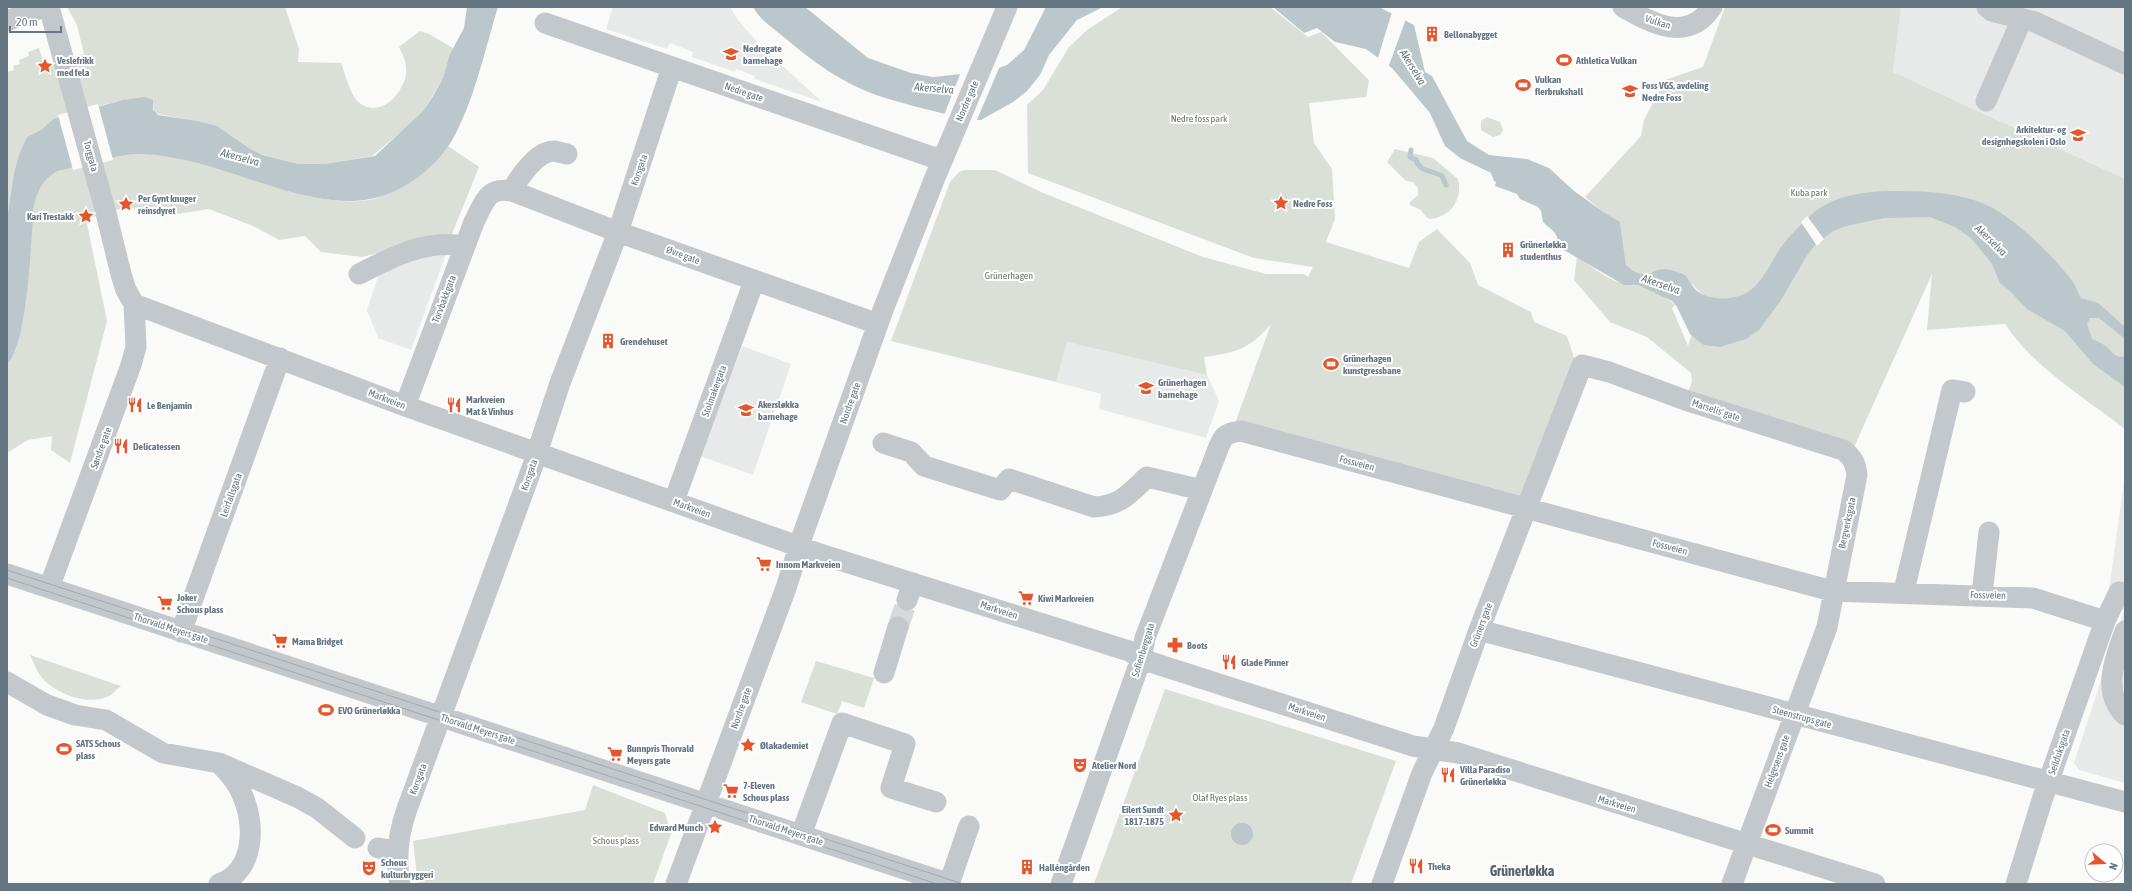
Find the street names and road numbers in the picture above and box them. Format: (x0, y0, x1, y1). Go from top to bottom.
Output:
street label: Vulkan (1644, 13, 1672, 31)
street label: Nordre gate (953, 79, 981, 123)
street label: Nedre gate (723, 80, 765, 104)
street label: Torggata (82, 139, 100, 173)
street label: Korsgata (629, 153, 650, 187)
street label: Øvre gate (665, 244, 702, 266)
street label: Torvbakkgata (430, 273, 458, 324)
street label: Stolmakergata (700, 363, 728, 418)
street label: Nordre gate (837, 380, 863, 425)
street label: Markveien (367, 387, 407, 411)
street label: Marselis' gate (1691, 397, 1742, 423)
street label: Søndre gate (88, 425, 114, 470)
street label: Fossveien (1338, 453, 1376, 473)
street label: Korsgata (519, 458, 540, 492)
street label: Leirfallsgata (218, 471, 244, 519)
street label: Markveien (672, 496, 712, 520)
street label: Bergverksgata (1836, 496, 1858, 550)
street label: Fossveien (1651, 537, 1689, 557)
street label: Fossveien (1970, 589, 2006, 601)
street label: Markveien (979, 599, 1019, 621)
street label: Grüners gate (1468, 601, 1495, 649)
street label: Thorvald Meyers gate (132, 611, 210, 645)
street label: Sofienberggata (1130, 621, 1156, 678)
street label: Nordre gate (728, 685, 754, 730)
street label: Markveien (1287, 701, 1327, 723)
street label: Steenstrups gate (1771, 704, 1833, 730)
street label: Thorvald Meyers gate (439, 712, 517, 746)
street label: Seilduksgata (2046, 727, 2072, 776)
street label: Helgesens gate (1762, 733, 1792, 789)
street label: Korsgata (407, 762, 429, 796)
street label: Markveien (1597, 793, 1637, 815)
street label: Thorvald Meyers gate (747, 813, 825, 847)

